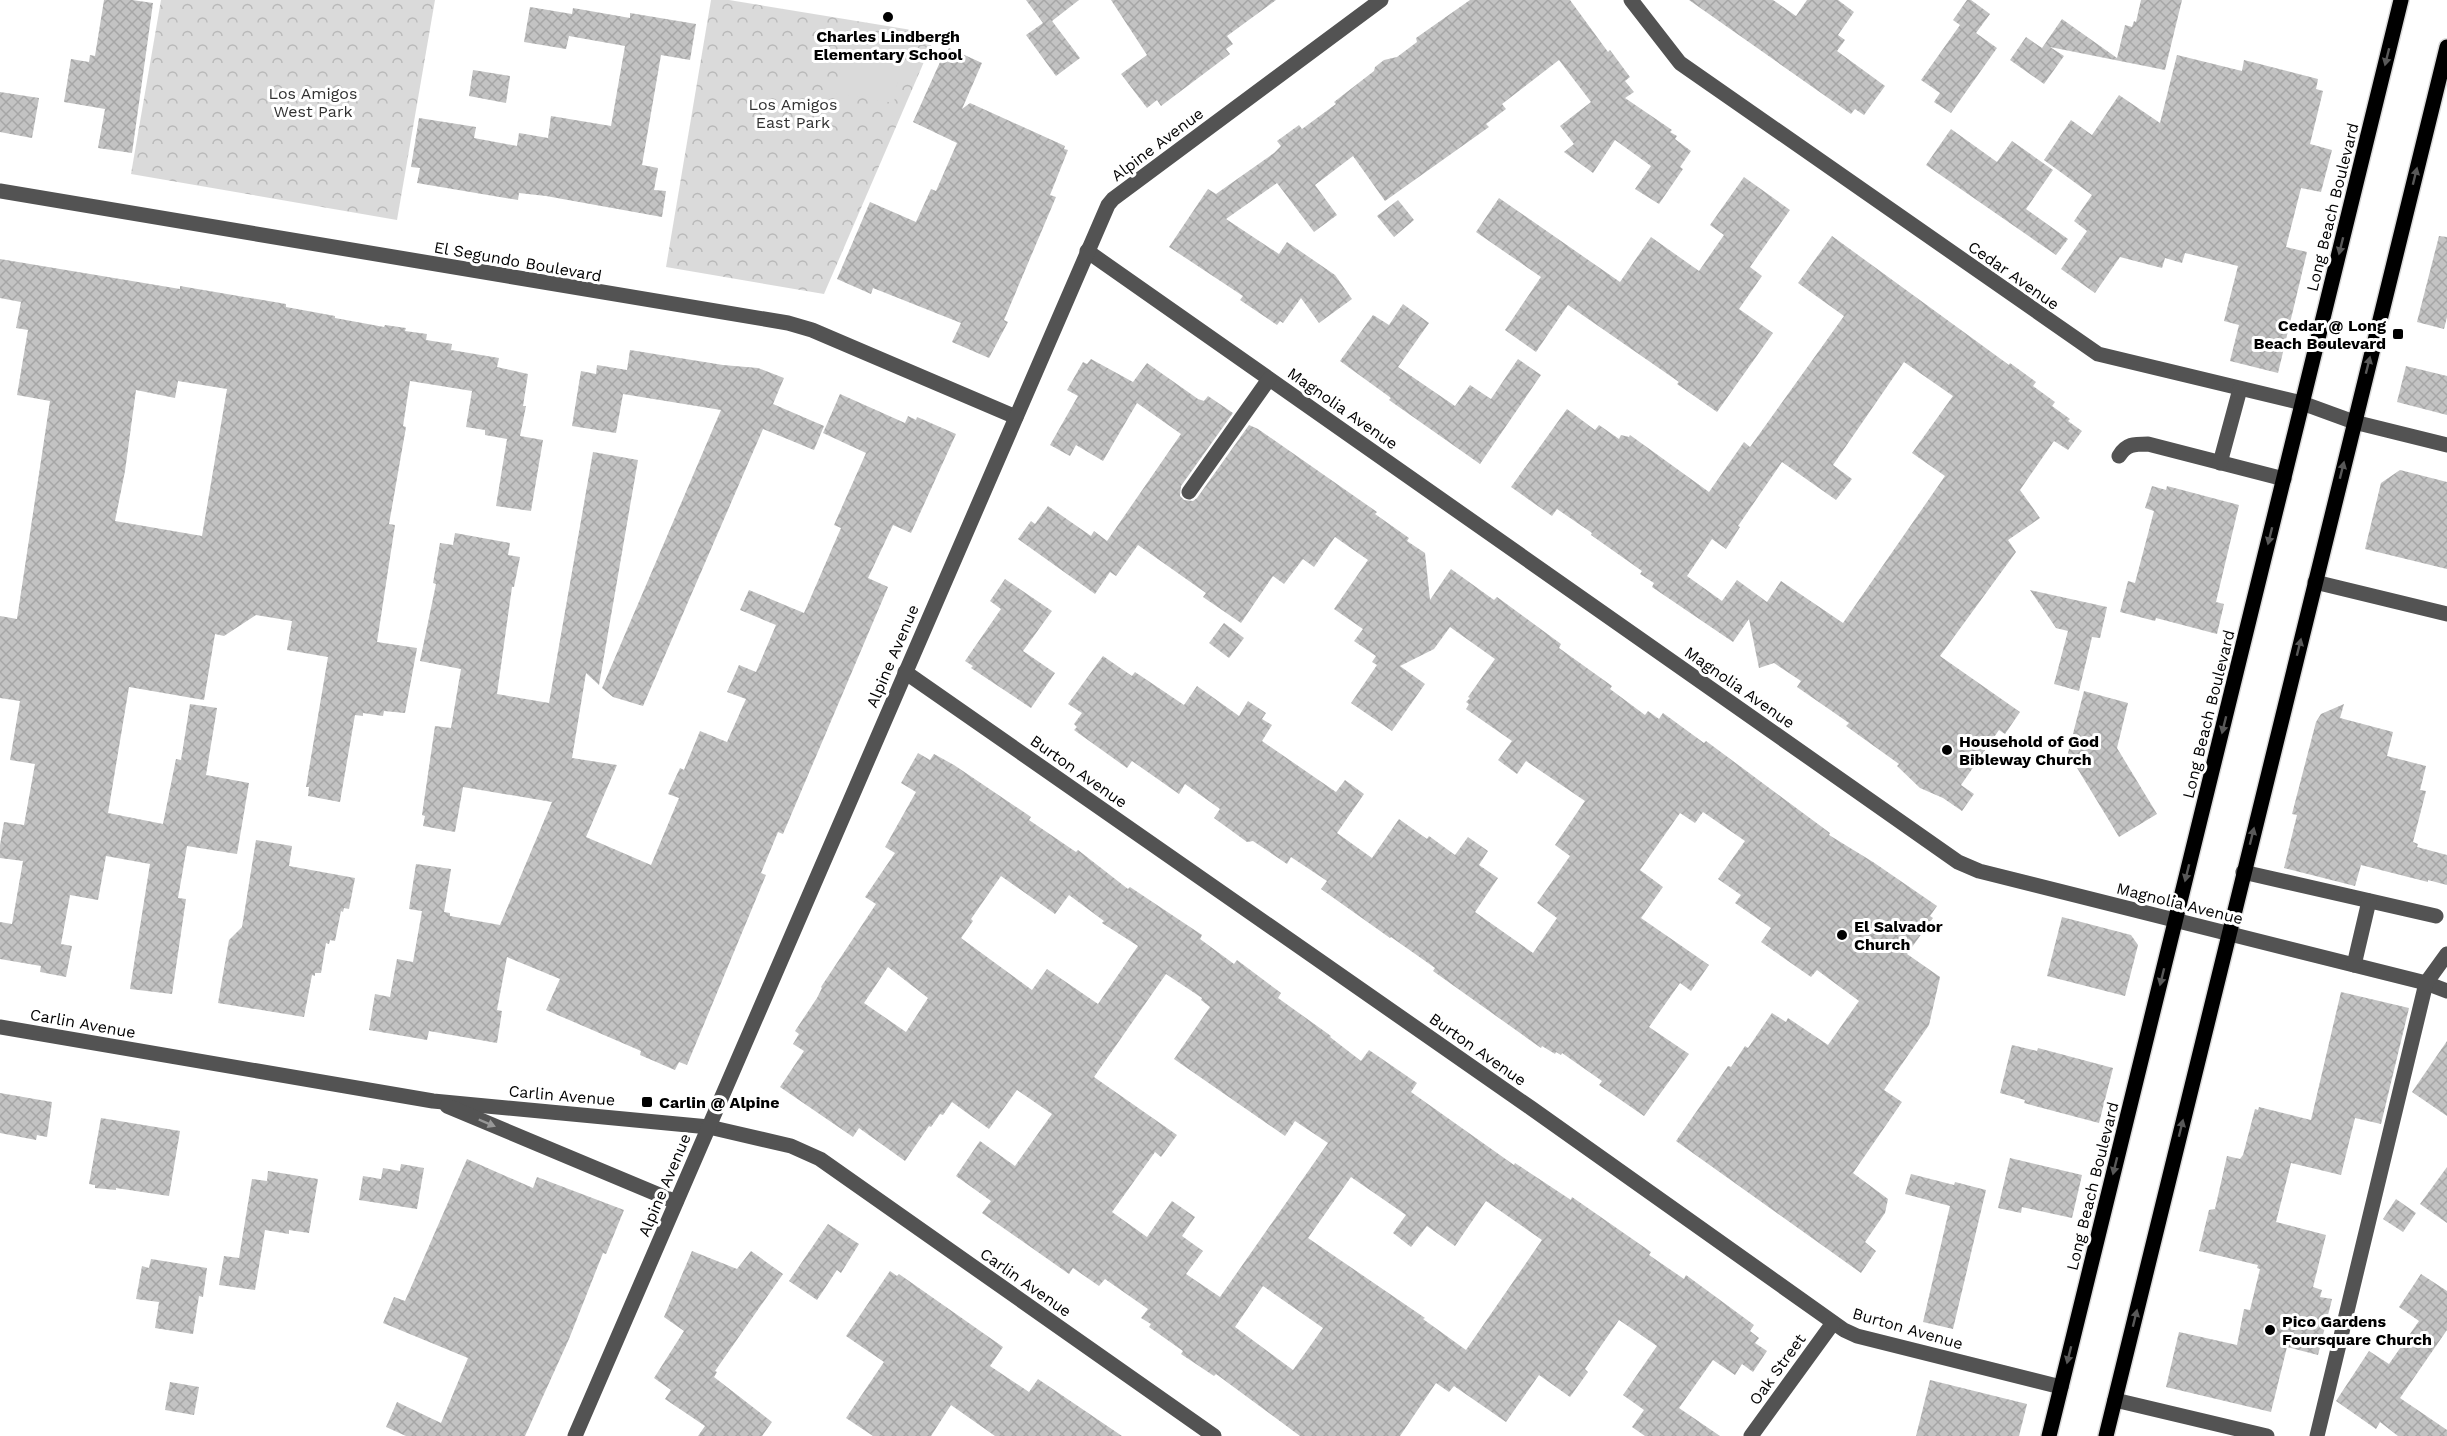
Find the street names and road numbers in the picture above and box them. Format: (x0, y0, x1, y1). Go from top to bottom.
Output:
street label: Alpine Avenue (1108, 104, 1207, 185)
street label: Long Beach Boulevard (2302, 121, 2363, 293)
street label: El Segundo Boulevard (432, 237, 603, 286)
street label: Cedar Avenue (1964, 237, 2063, 314)
street label: Magnolia Avenue (1284, 363, 1401, 453)
street label: Alpine Avenue (862, 602, 923, 711)
street label: Long Beach Boulevard (2178, 628, 2239, 800)
street label: Magnolia Avenue (1681, 642, 1798, 732)
street label: Burton Avenue (1027, 731, 1131, 812)
street label: Magnolia Avenue (2115, 879, 2245, 928)
street label: Carlin Avenue (29, 1005, 137, 1042)
street label: Burton Avenue (1426, 1009, 1530, 1090)
street label: Carlin Avenue (508, 1081, 616, 1110)
street label: Long Beach Boulevard (2062, 1100, 2123, 1272)
street label: Alpine Avenue (634, 1131, 695, 1240)
street label: Carlin Avenue (976, 1244, 1075, 1321)
street label: Burton Avenue (1850, 1304, 1965, 1353)
street label: Oak Street (1745, 1330, 1810, 1409)

